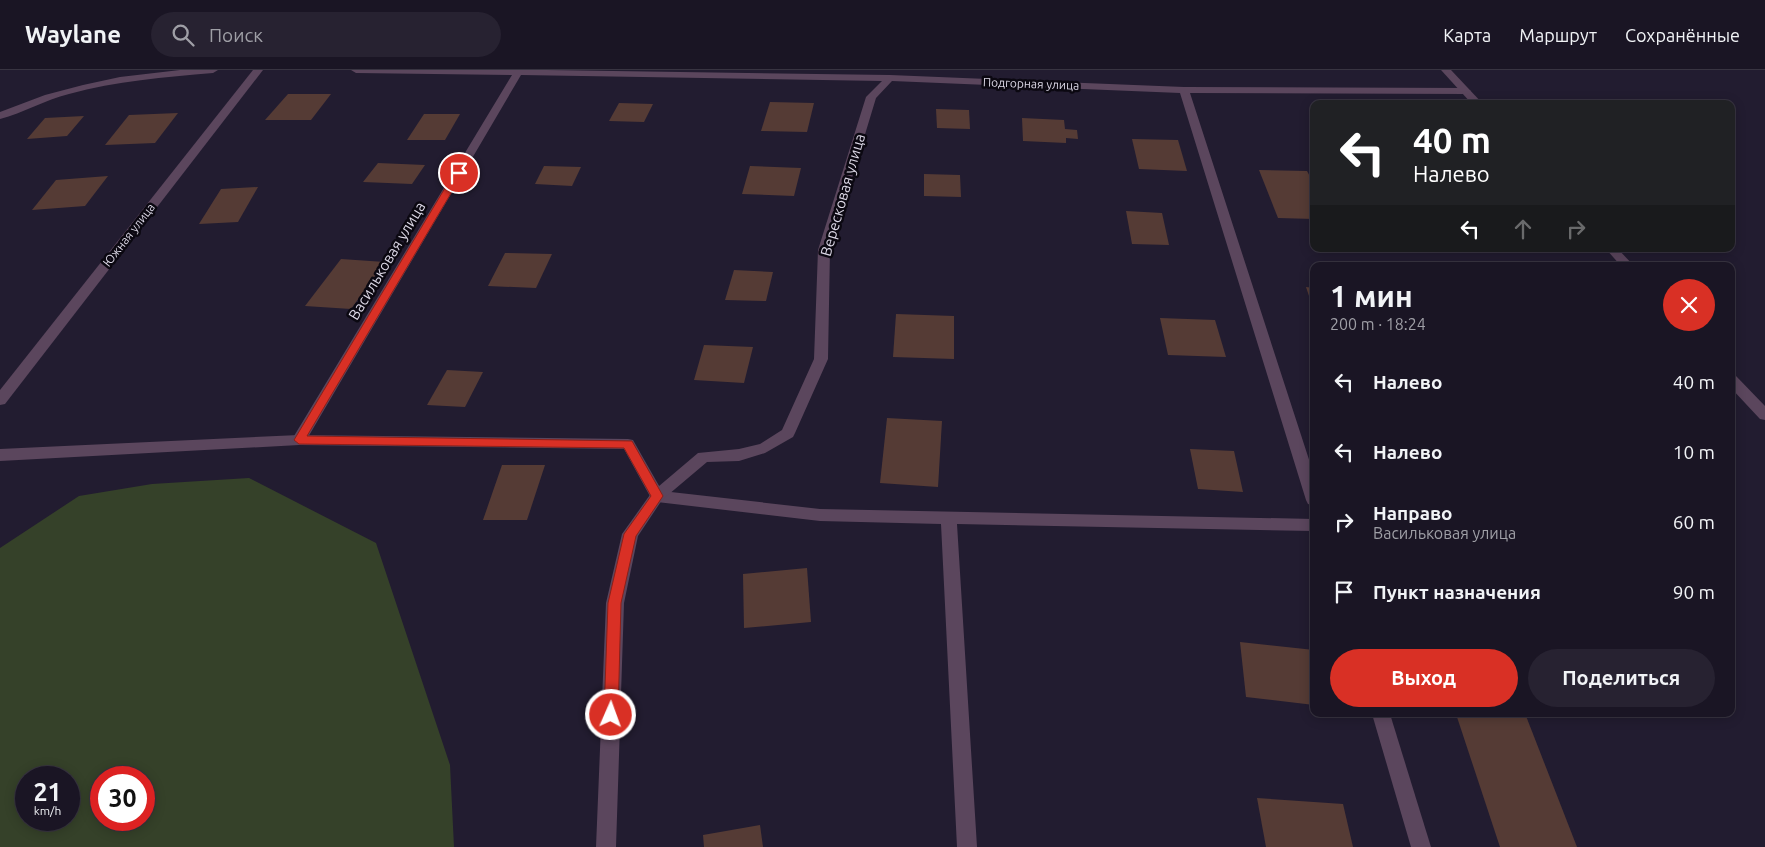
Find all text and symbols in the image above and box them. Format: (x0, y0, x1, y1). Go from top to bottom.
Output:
search box (151, 12, 501, 57)
text: Waylane (25, 21, 121, 48)
icon: search (169, 21, 197, 49)
text: Поиск (209, 24, 263, 46)
text: Карта (1443, 25, 1491, 45)
text: Маршрут (1519, 25, 1597, 45)
text: Сохранённые (1625, 25, 1740, 45)
street label: Подгорная улица (983, 75, 1079, 92)
icon: left (1330, 120, 1395, 185)
text: 40 m (1413, 120, 1491, 160)
street label: Вересковая улица (817, 132, 868, 258)
pin (438, 152, 480, 194)
icon: arrive (445, 159, 473, 187)
text: Налево (1413, 161, 1490, 186)
street label: Васильковая улица (345, 199, 428, 323)
street label: Южная улица (100, 201, 157, 269)
icon: left (1456, 215, 1484, 243)
icon: ahead (1509, 215, 1537, 243)
icon: right (1562, 215, 1590, 243)
text: 1 мин (1330, 279, 1413, 313)
button: close (1663, 279, 1715, 331)
text: 200 m · 18:24 (1330, 315, 1426, 333)
icon: left (1330, 368, 1358, 396)
text: Налево (1373, 371, 1442, 393)
text: 40 m (1673, 371, 1715, 393)
icon: left (1330, 438, 1358, 466)
text: Налево (1373, 441, 1442, 463)
text: 10 m (1673, 441, 1715, 463)
text: Направо (1373, 502, 1453, 524)
icon: right (1330, 508, 1358, 536)
text: 60 m (1673, 511, 1715, 533)
text: Васильковая улица (1373, 524, 1516, 542)
icon: arrive (1330, 578, 1358, 606)
text: Пункт назначения (1373, 581, 1541, 603)
text: 90 m (1673, 581, 1715, 603)
button: Выход (1330, 649, 1518, 707)
button: Поделиться (1528, 649, 1715, 707)
position arrow (584, 688, 636, 740)
speed limit sign: 30 (90, 766, 155, 831)
text: 21 (33, 778, 62, 806)
text: km/h (34, 804, 61, 817)

